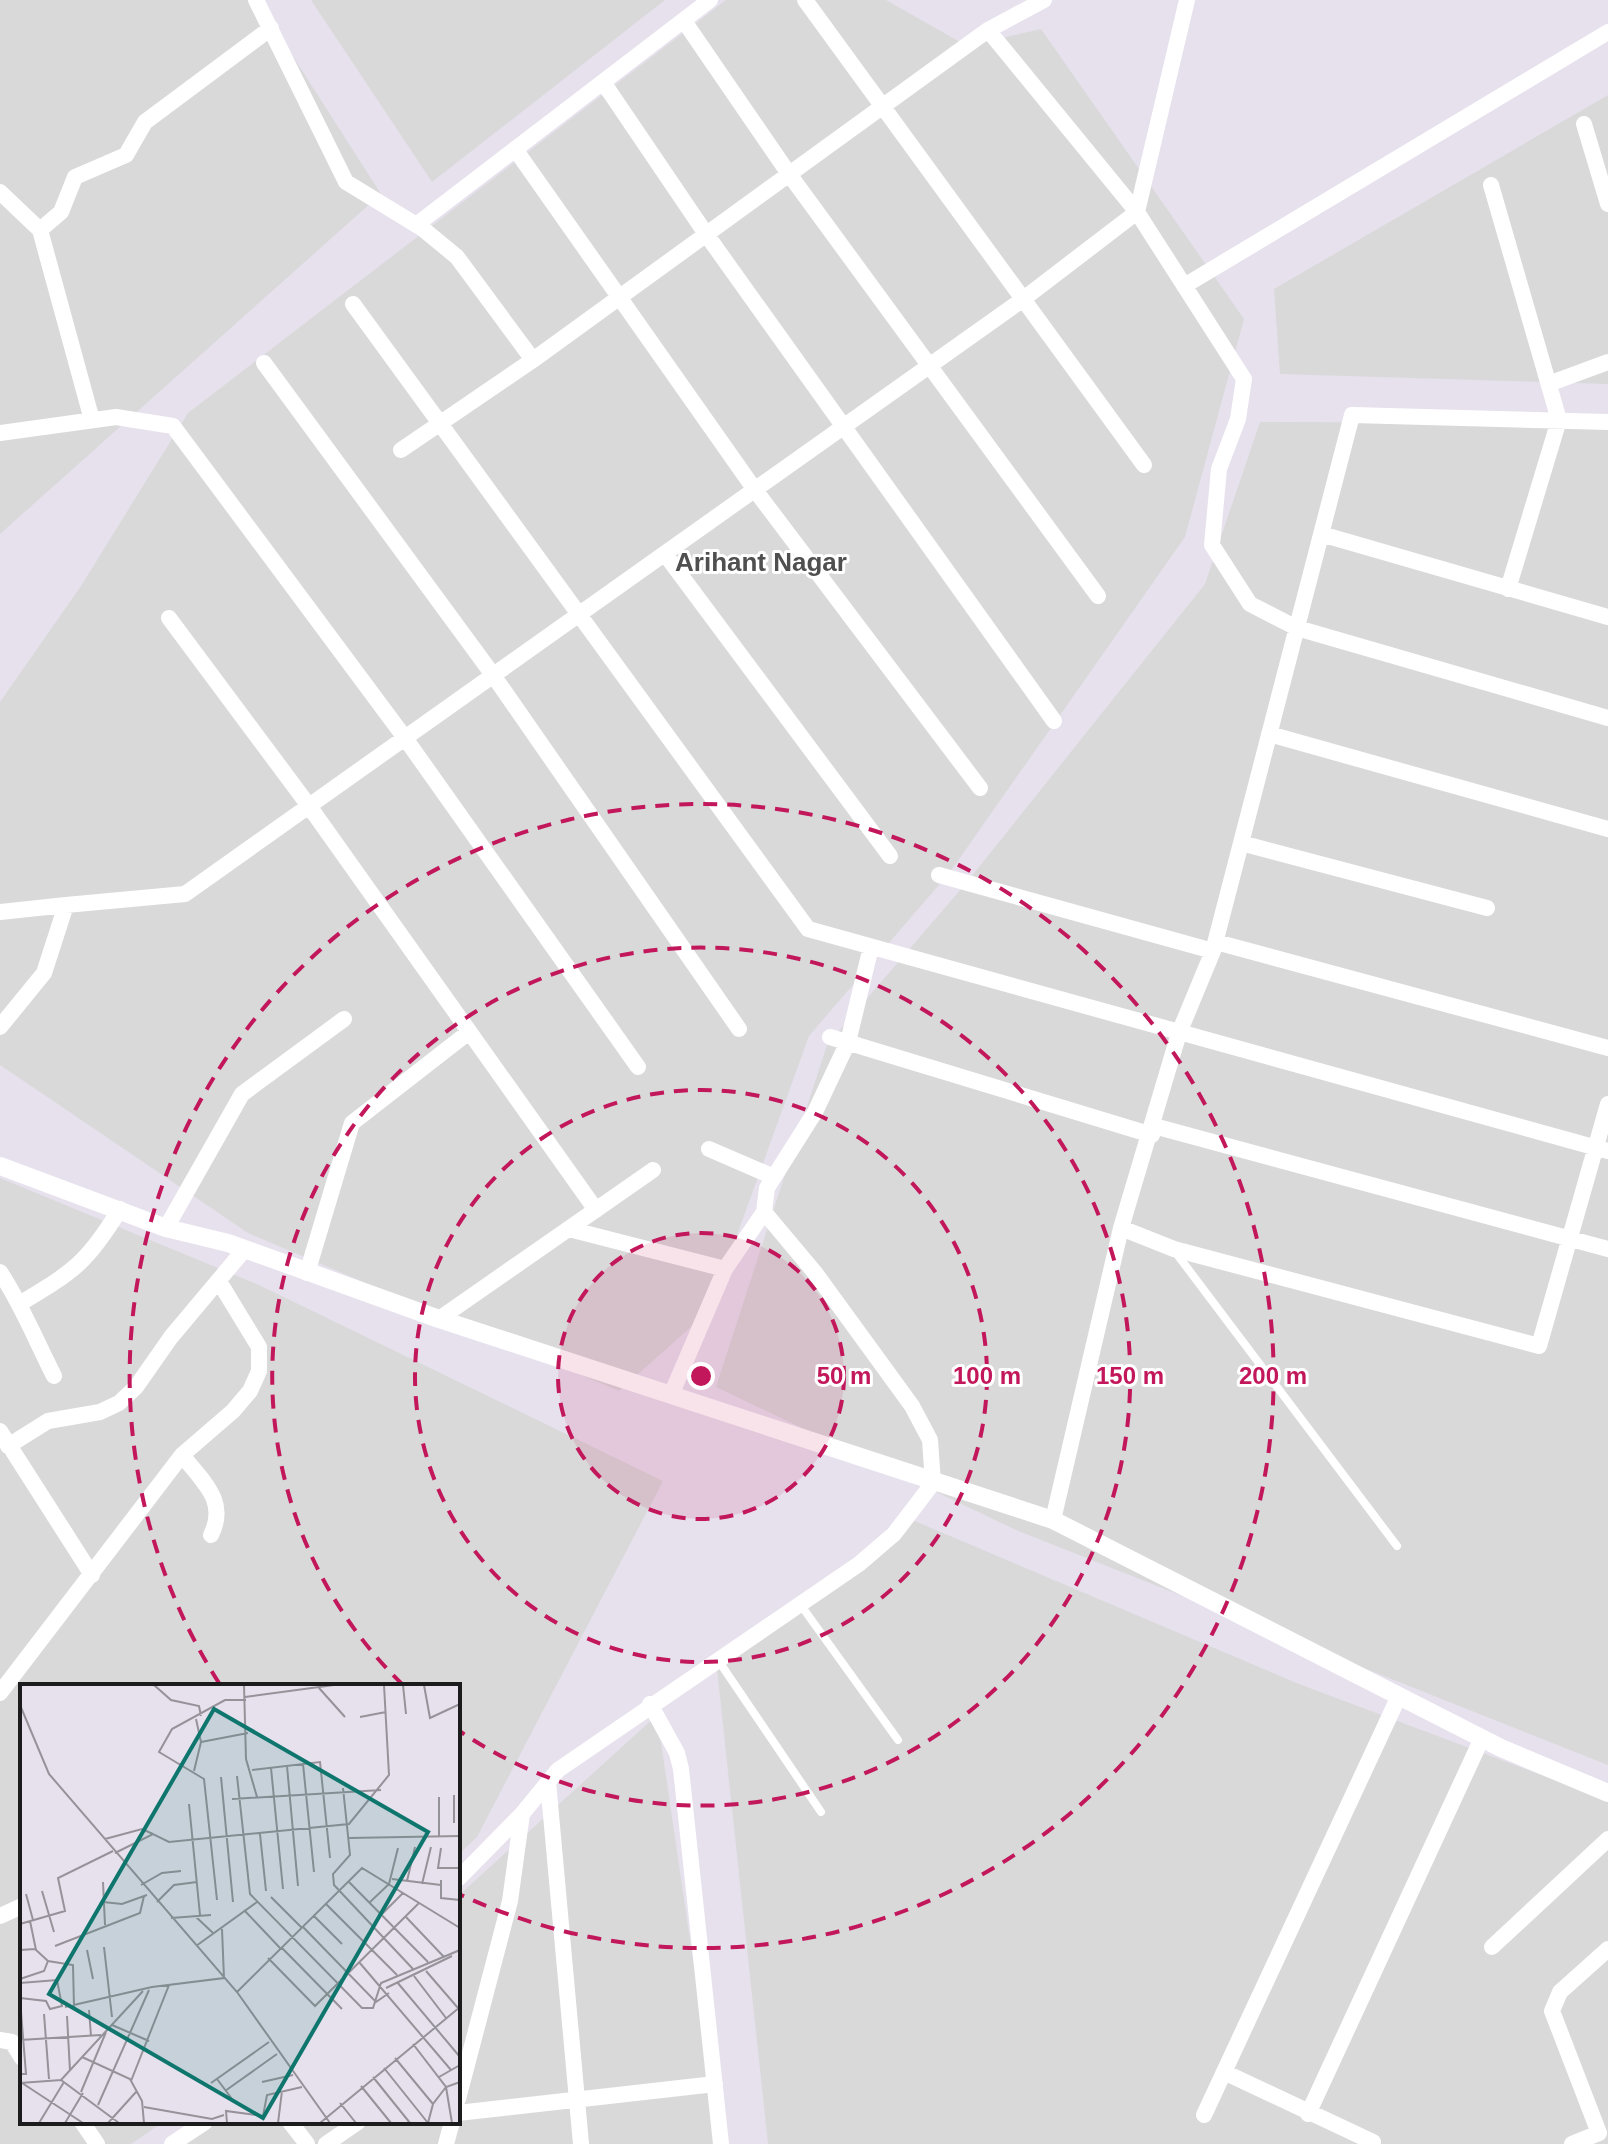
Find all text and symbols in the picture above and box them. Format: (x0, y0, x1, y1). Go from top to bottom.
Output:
district label: Arihant Nagar (675, 547, 847, 577)
centre of rings (687, 1362, 715, 1390)
text: 50 m (817, 1362, 871, 1389)
text: 100 m (953, 1362, 1021, 1389)
text: 150 m (1096, 1362, 1164, 1389)
text: 200 m (1239, 1362, 1307, 1389)
inset map (20, 1684, 460, 2124)

